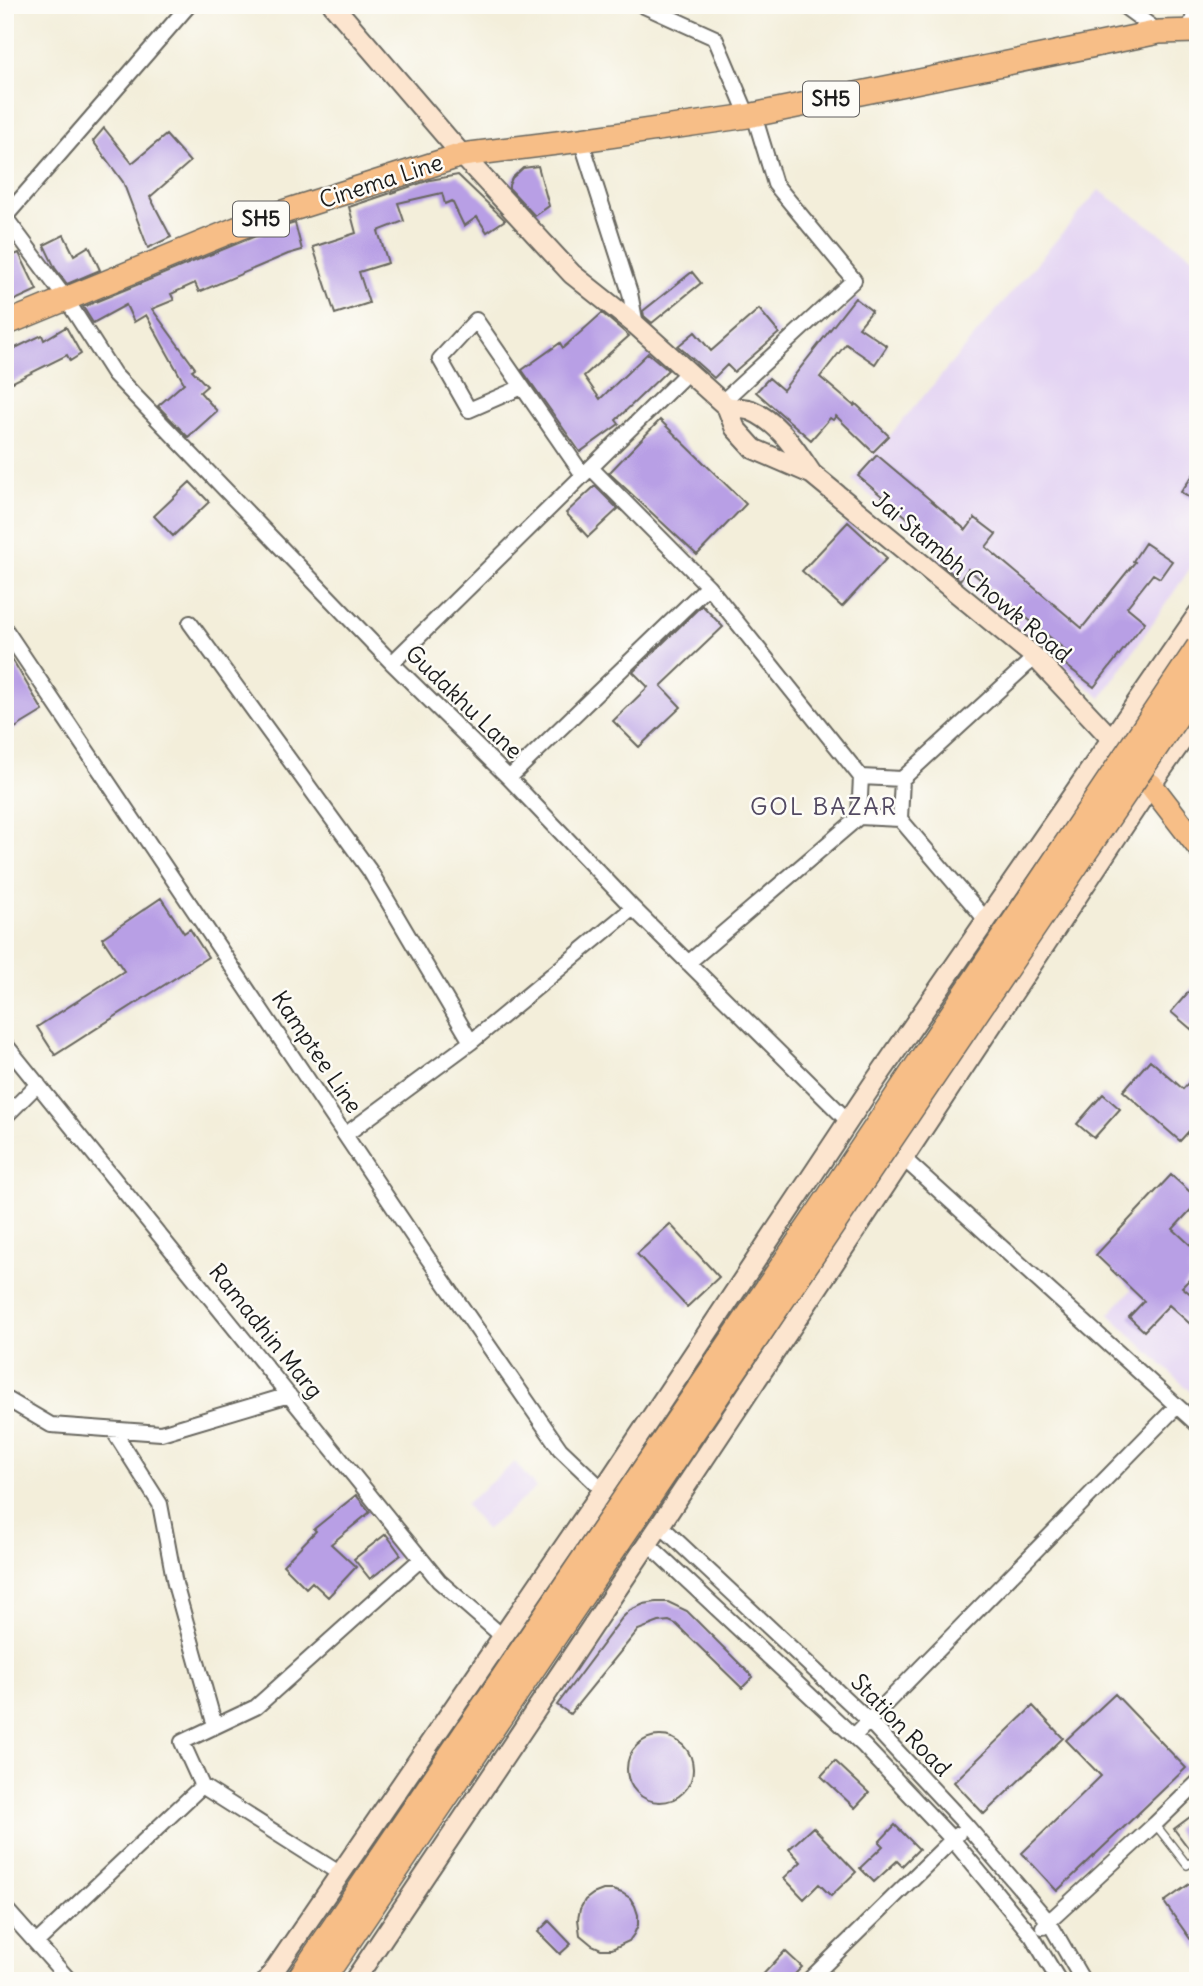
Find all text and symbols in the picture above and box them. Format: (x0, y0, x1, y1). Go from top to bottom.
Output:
road number: SH5 (803, 82, 859, 116)
street label: Cinema Line (315, 147, 446, 214)
road number: SH5 (233, 202, 289, 236)
street label: Jai Stambh Chowk Road (867, 485, 1078, 668)
street label: Gudakhu Lane (400, 639, 529, 765)
district label: GOL BAZAR (750, 791, 898, 821)
street label: Kamptee Line (266, 985, 369, 1118)
street label: Ramadhin Marg (203, 1257, 330, 1404)
street label: Station Road (845, 1667, 958, 1782)

